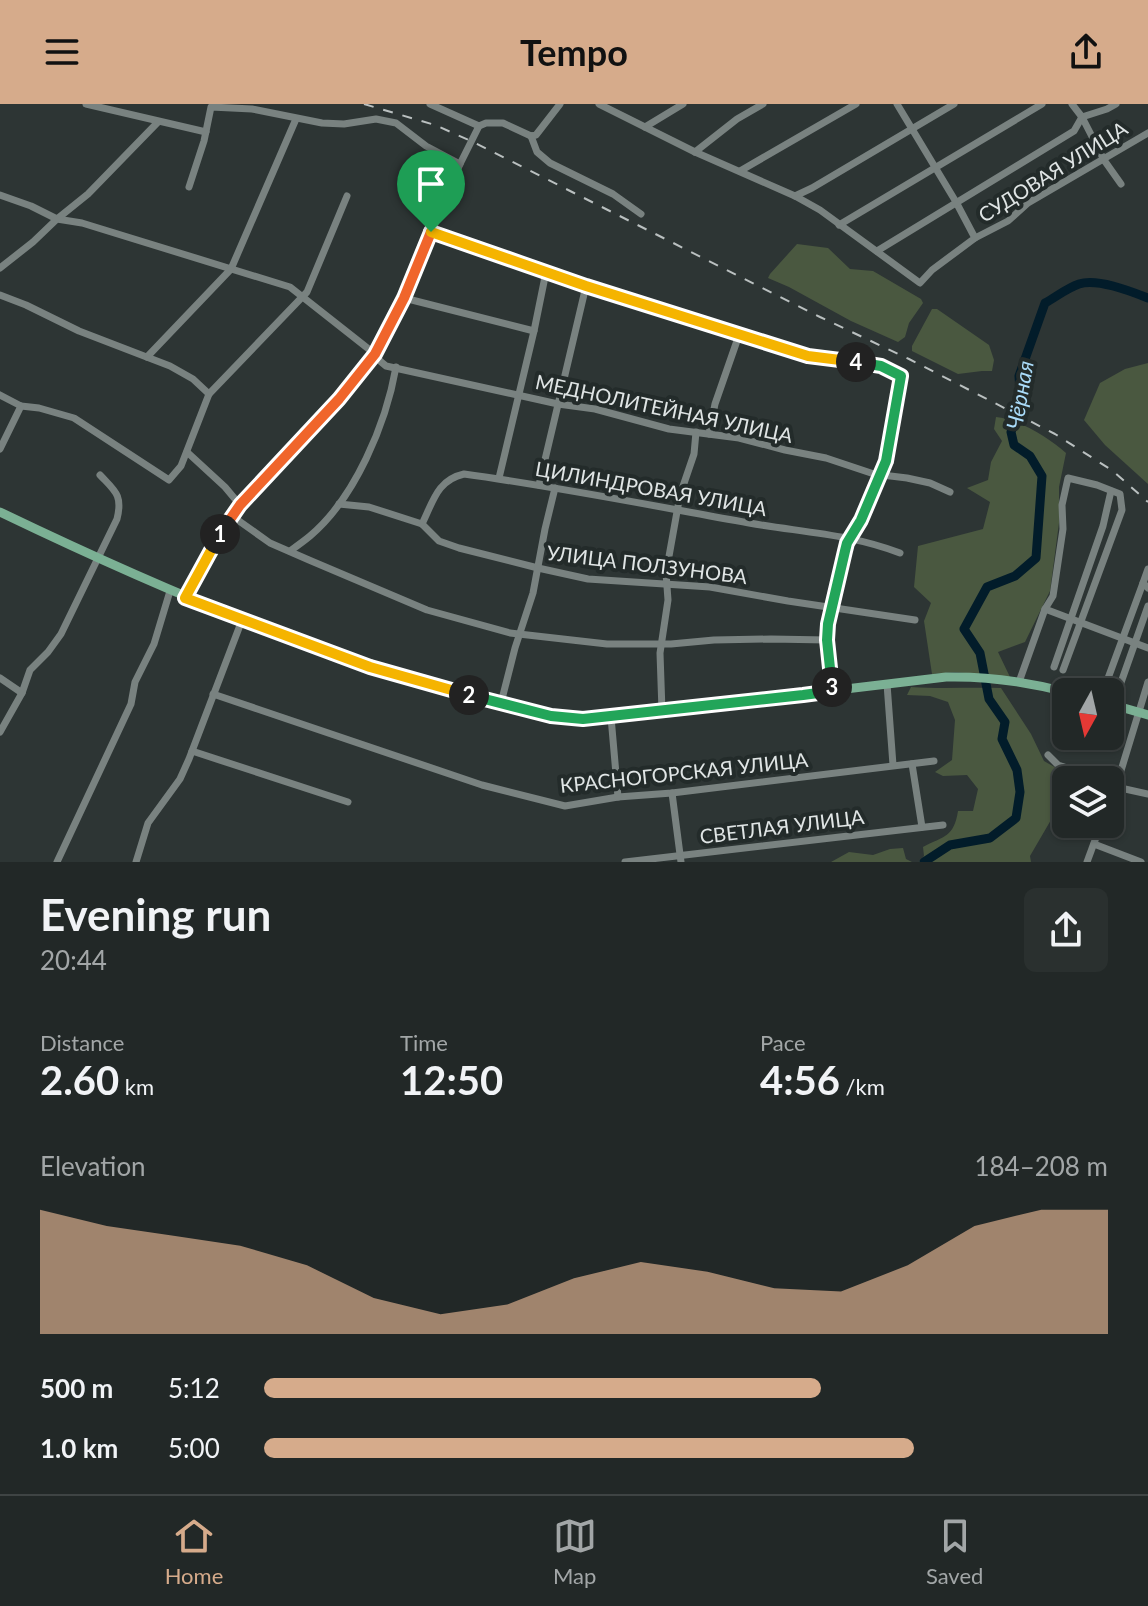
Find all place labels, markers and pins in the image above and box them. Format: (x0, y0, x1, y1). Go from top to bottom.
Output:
pin (397, 150, 465, 232)
pin: 4 (836, 342, 876, 382)
pin: 1 (200, 514, 240, 554)
pin: 3 (812, 667, 852, 707)
pin: 2 (449, 675, 489, 715)

